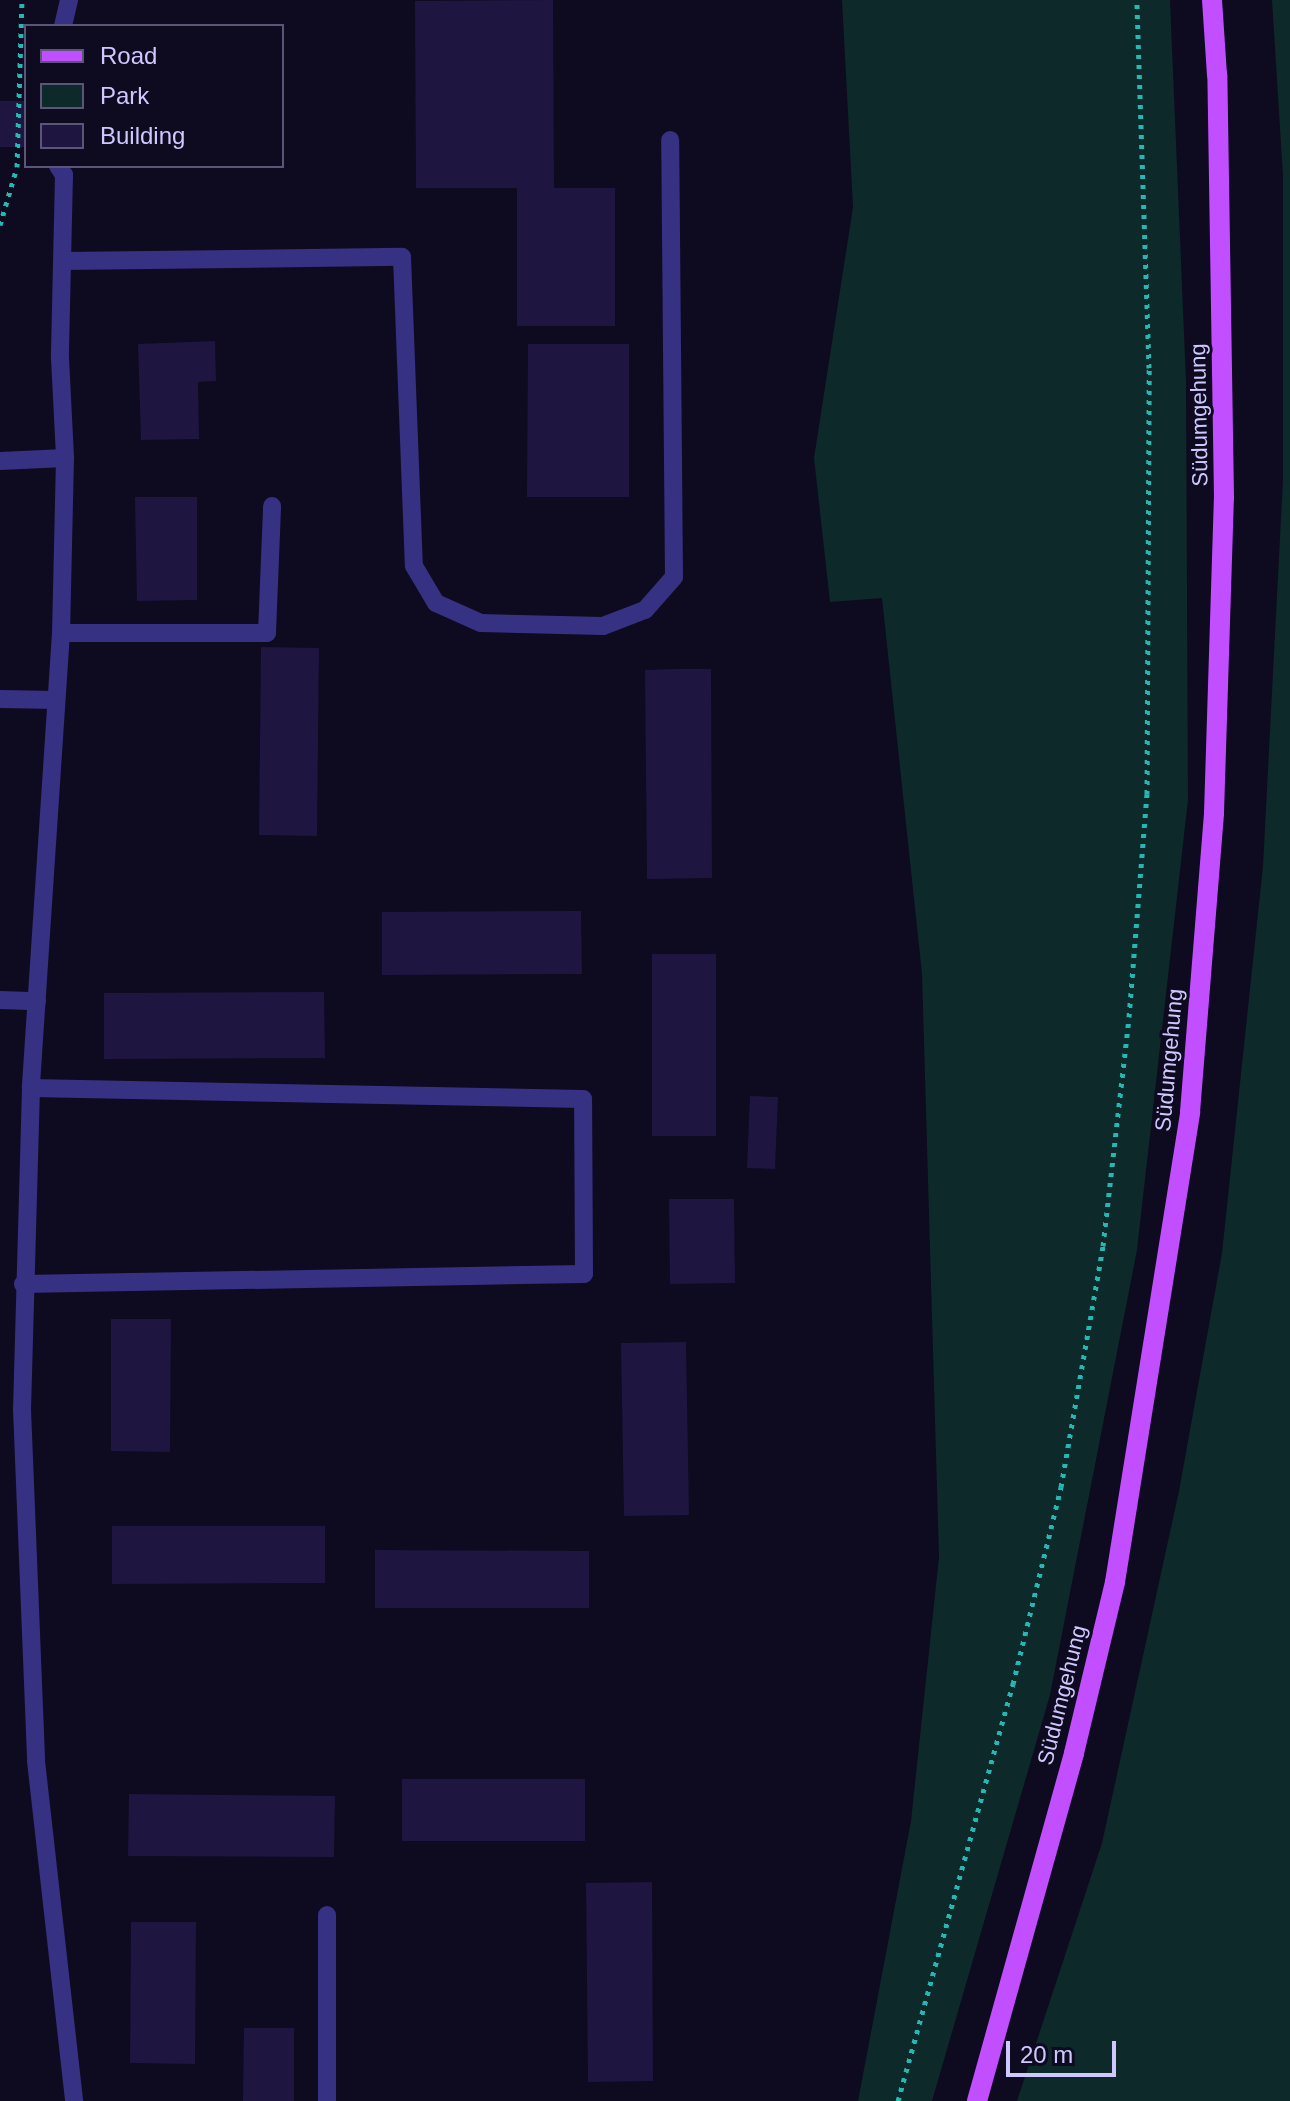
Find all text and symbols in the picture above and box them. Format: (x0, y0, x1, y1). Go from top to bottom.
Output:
legend (24, 24, 284, 168)
text: Road (100, 42, 157, 69)
text: Park (100, 82, 149, 109)
text: Building (100, 122, 185, 149)
street label: Südumgehung (1185, 343, 1213, 487)
street label: Südumgehung (1150, 988, 1188, 1132)
street label: Südumgehung (1032, 1622, 1092, 1768)
scale bar (1010, 2025, 1120, 2075)
text: 20 m (1020, 2041, 1073, 2068)

